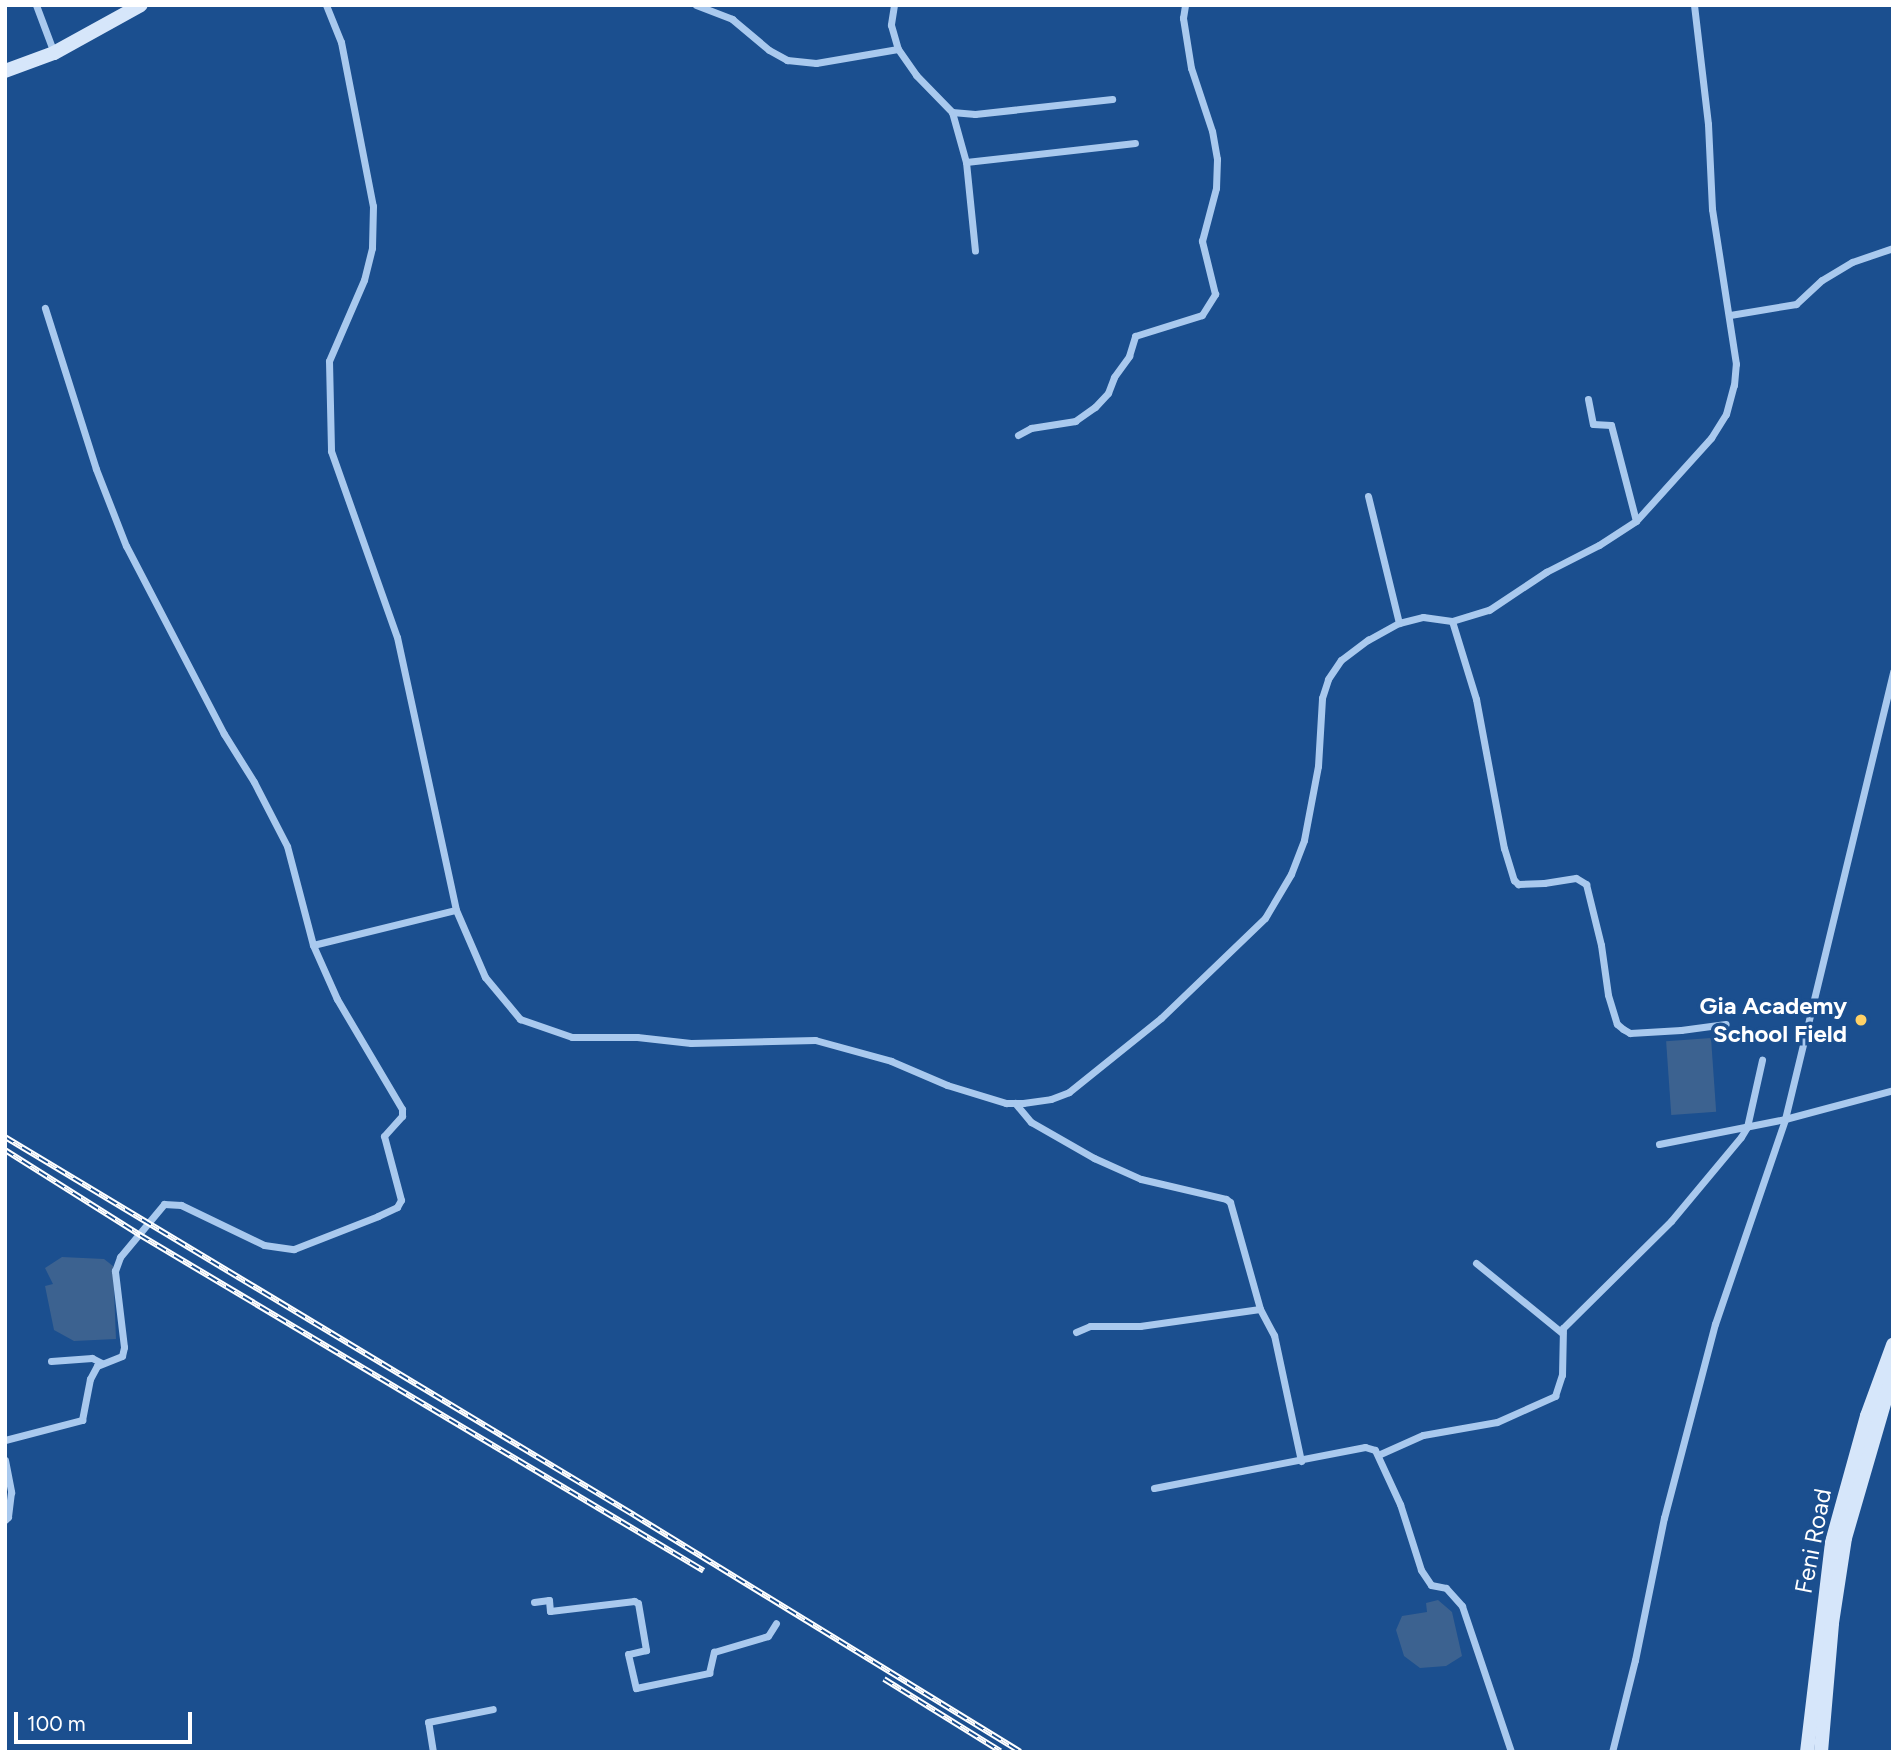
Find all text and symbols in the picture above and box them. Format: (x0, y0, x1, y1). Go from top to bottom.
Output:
place label: Gia Academy School Field (1700, 992, 1847, 1048)
marker: Gia Academy School Field (1853, 1012, 1869, 1028)
street label: Feni Road (1789, 1486, 1837, 1596)
scale bar (18, 1698, 196, 1742)
text: 100 m (27, 1711, 86, 1736)

